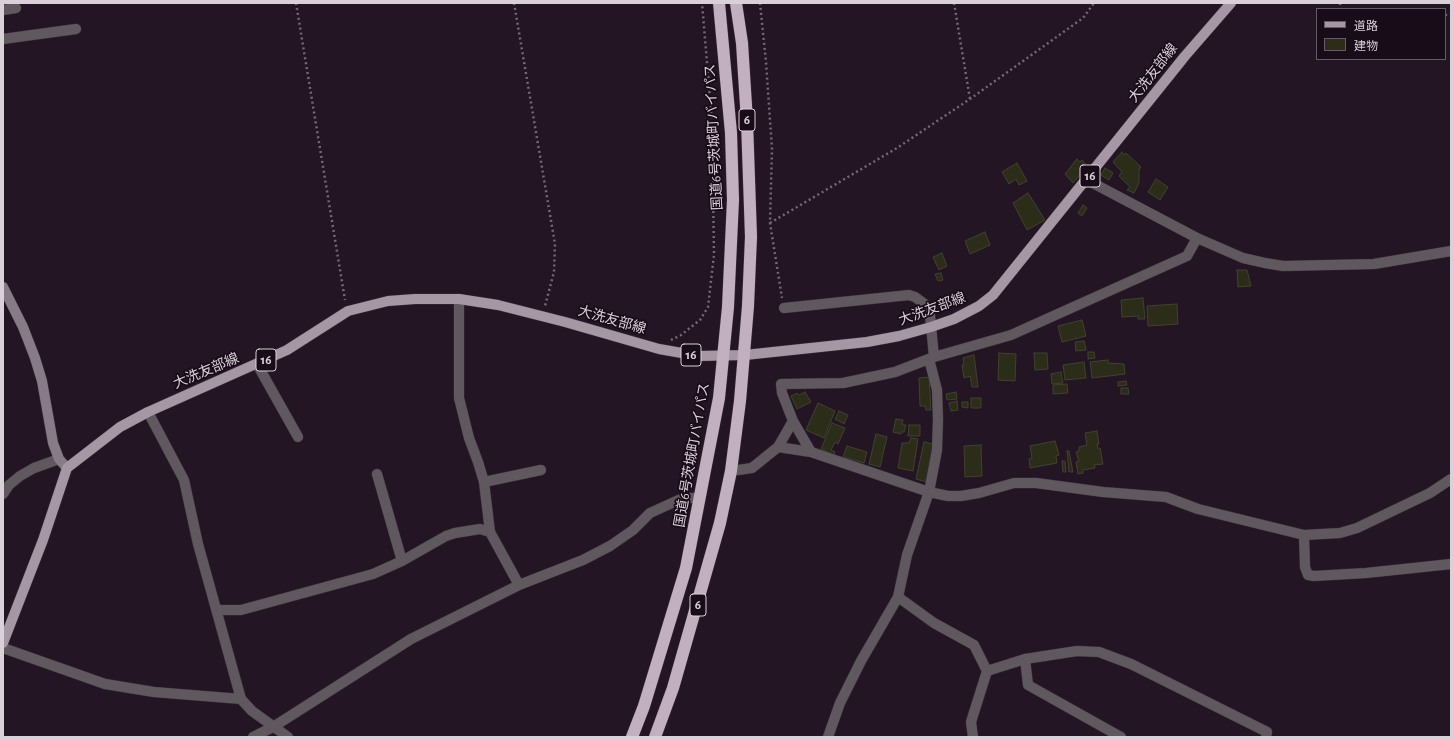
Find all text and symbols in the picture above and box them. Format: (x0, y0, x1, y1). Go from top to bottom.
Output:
legend (1316, 8, 1446, 60)
text: 道路 (1354, 20, 1378, 32)
street label: 大洗友部線 (1125, 40, 1181, 106)
text: 建物 (1354, 40, 1378, 52)
street label: 国道6号茨城町バイパス (702, 63, 726, 211)
road number: 6 (739, 109, 755, 131)
road number: 16 (1080, 165, 1100, 187)
street label: 大洗友部線 (896, 289, 968, 329)
street label: 大洗友部線 (576, 302, 648, 338)
road number: 16 (681, 344, 701, 366)
road number: 16 (256, 349, 276, 371)
street label: 大洗友部線 (171, 350, 241, 392)
street label: 国道6号茨城町バイパス (671, 381, 713, 529)
road number: 6 (690, 594, 706, 616)

